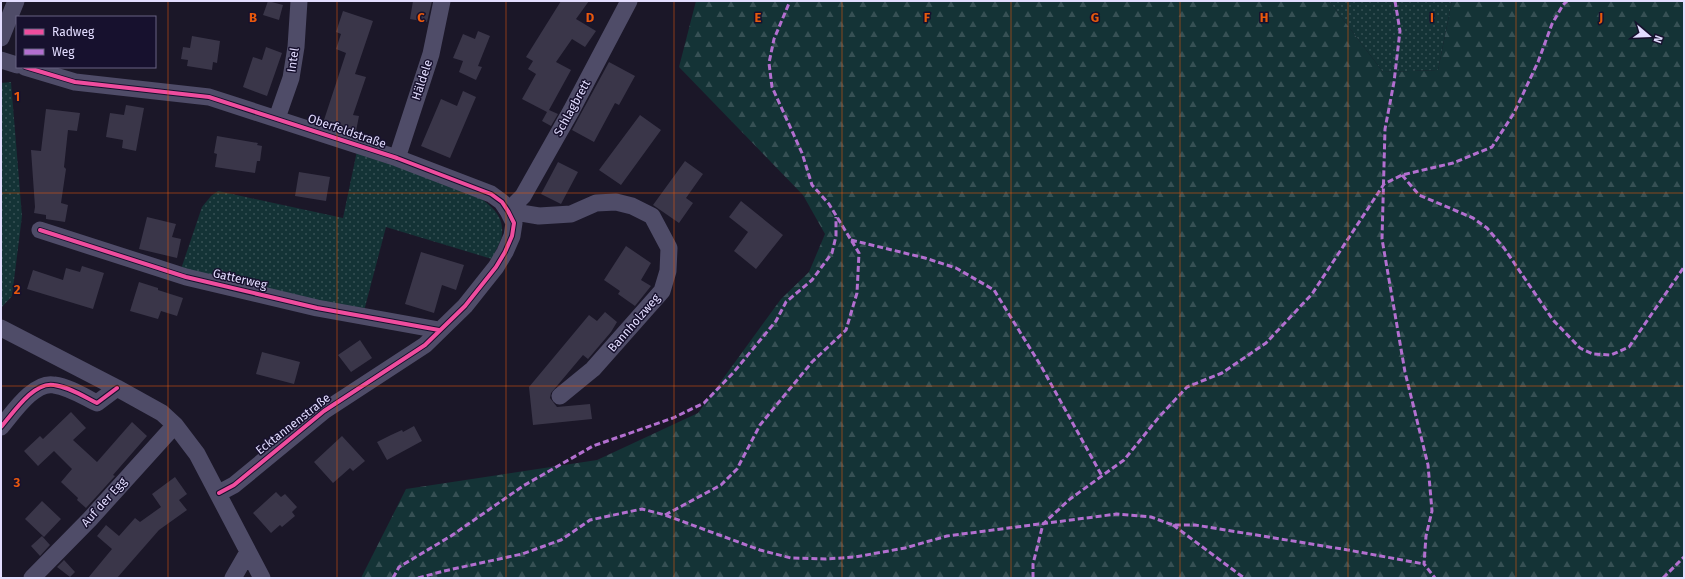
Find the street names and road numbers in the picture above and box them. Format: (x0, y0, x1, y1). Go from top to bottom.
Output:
street label: Intel (284, 46, 302, 73)
street label: Häldele (409, 58, 435, 102)
street label: Schlagbrett (551, 77, 593, 139)
street label: Oberfeldstraße (306, 111, 388, 151)
street label: Gatterweg (212, 266, 269, 292)
street label: Bannholzweg (605, 291, 663, 355)
street label: Ecktannenstraße (253, 391, 333, 457)
street label: Auf der Egg (78, 474, 130, 529)

